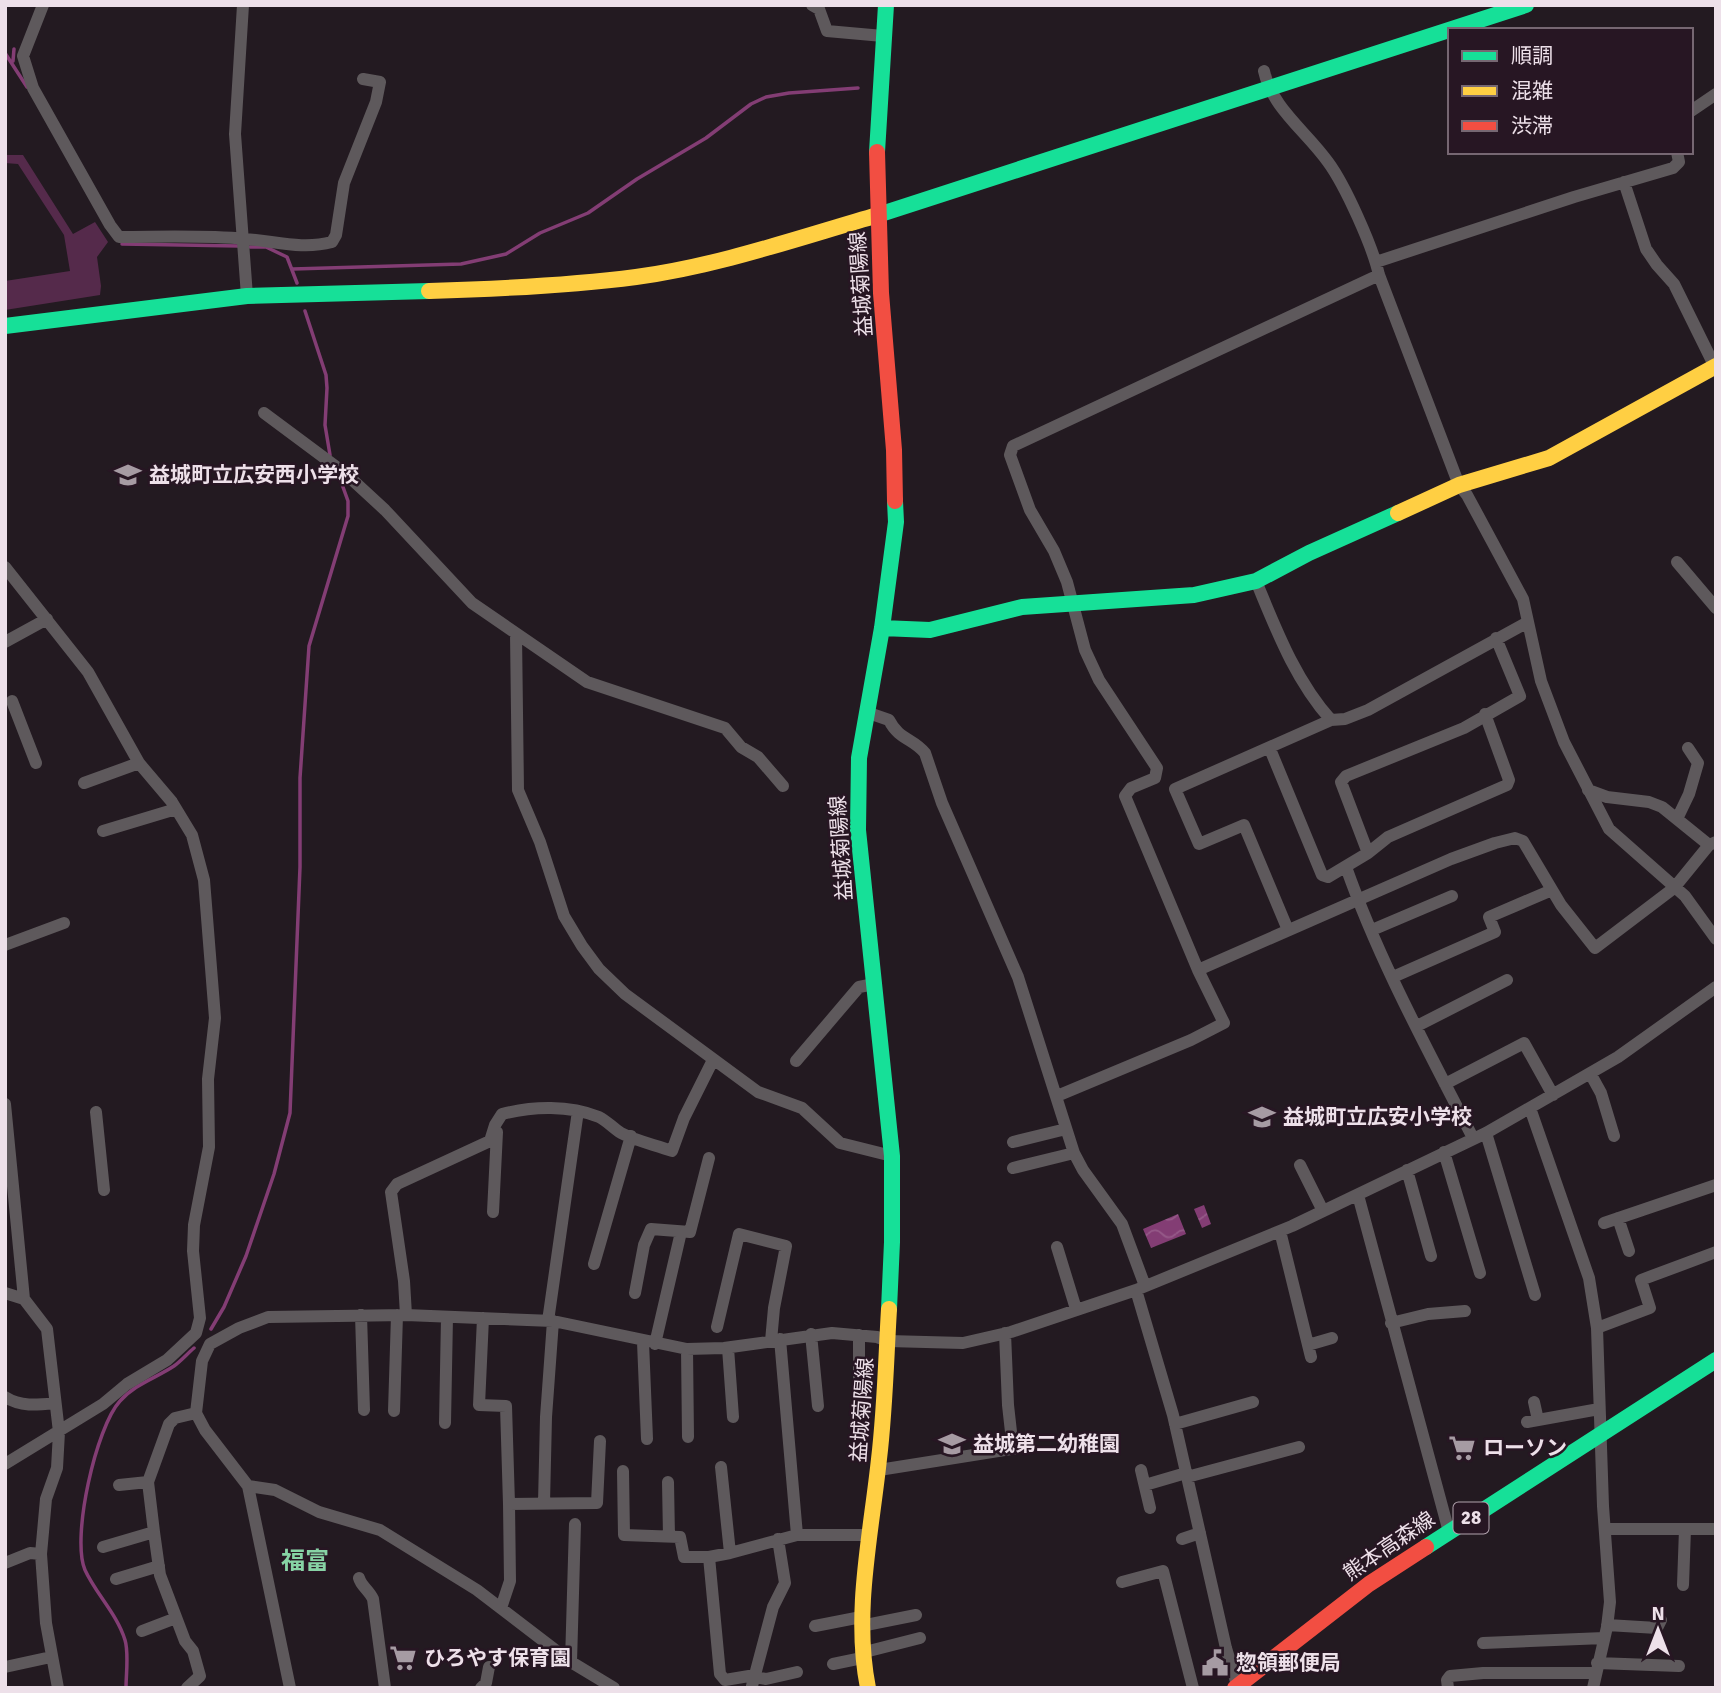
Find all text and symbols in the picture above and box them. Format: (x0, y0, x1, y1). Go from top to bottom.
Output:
legend (1448, 28, 1693, 154)
text: 順調 (1511, 43, 1553, 69)
text: 混雑 (1511, 78, 1553, 104)
text: 渋滞 (1511, 113, 1553, 139)
street label: 益城菊陽線 (844, 231, 878, 337)
school or university icon: 益城町立広安西小学校 (113, 460, 143, 490)
place label: 益城町立広安西小学校 (149, 462, 359, 488)
street label: 益城菊陽線 (824, 795, 858, 901)
school or university icon: 益城町立広安小学校 (1247, 1102, 1277, 1132)
place label: 益城町立広安小学校 (1283, 1104, 1472, 1130)
street label: 益城菊陽線 (845, 1357, 879, 1463)
school or university icon: 益城第二幼稚園 (937, 1429, 967, 1459)
place label: 益城第二幼稚園 (973, 1431, 1120, 1457)
supermarket icon: ローソン (1447, 1433, 1477, 1463)
place label: ローソン (1483, 1435, 1567, 1461)
road number: 28 (1454, 1502, 1488, 1534)
street label: 熊本高森線 (1338, 1506, 1440, 1586)
district label: 福富 (281, 1546, 329, 1576)
north arrow (1623, 1595, 1693, 1665)
text: N (1651, 1602, 1665, 1626)
supermarket icon: ひろやす保育園 (388, 1643, 418, 1673)
place label: ひろやす保育園 (424, 1645, 571, 1671)
public building icon: 惣領郵便局 (1200, 1648, 1230, 1678)
place label: 惣領郵便局 (1236, 1650, 1341, 1676)

